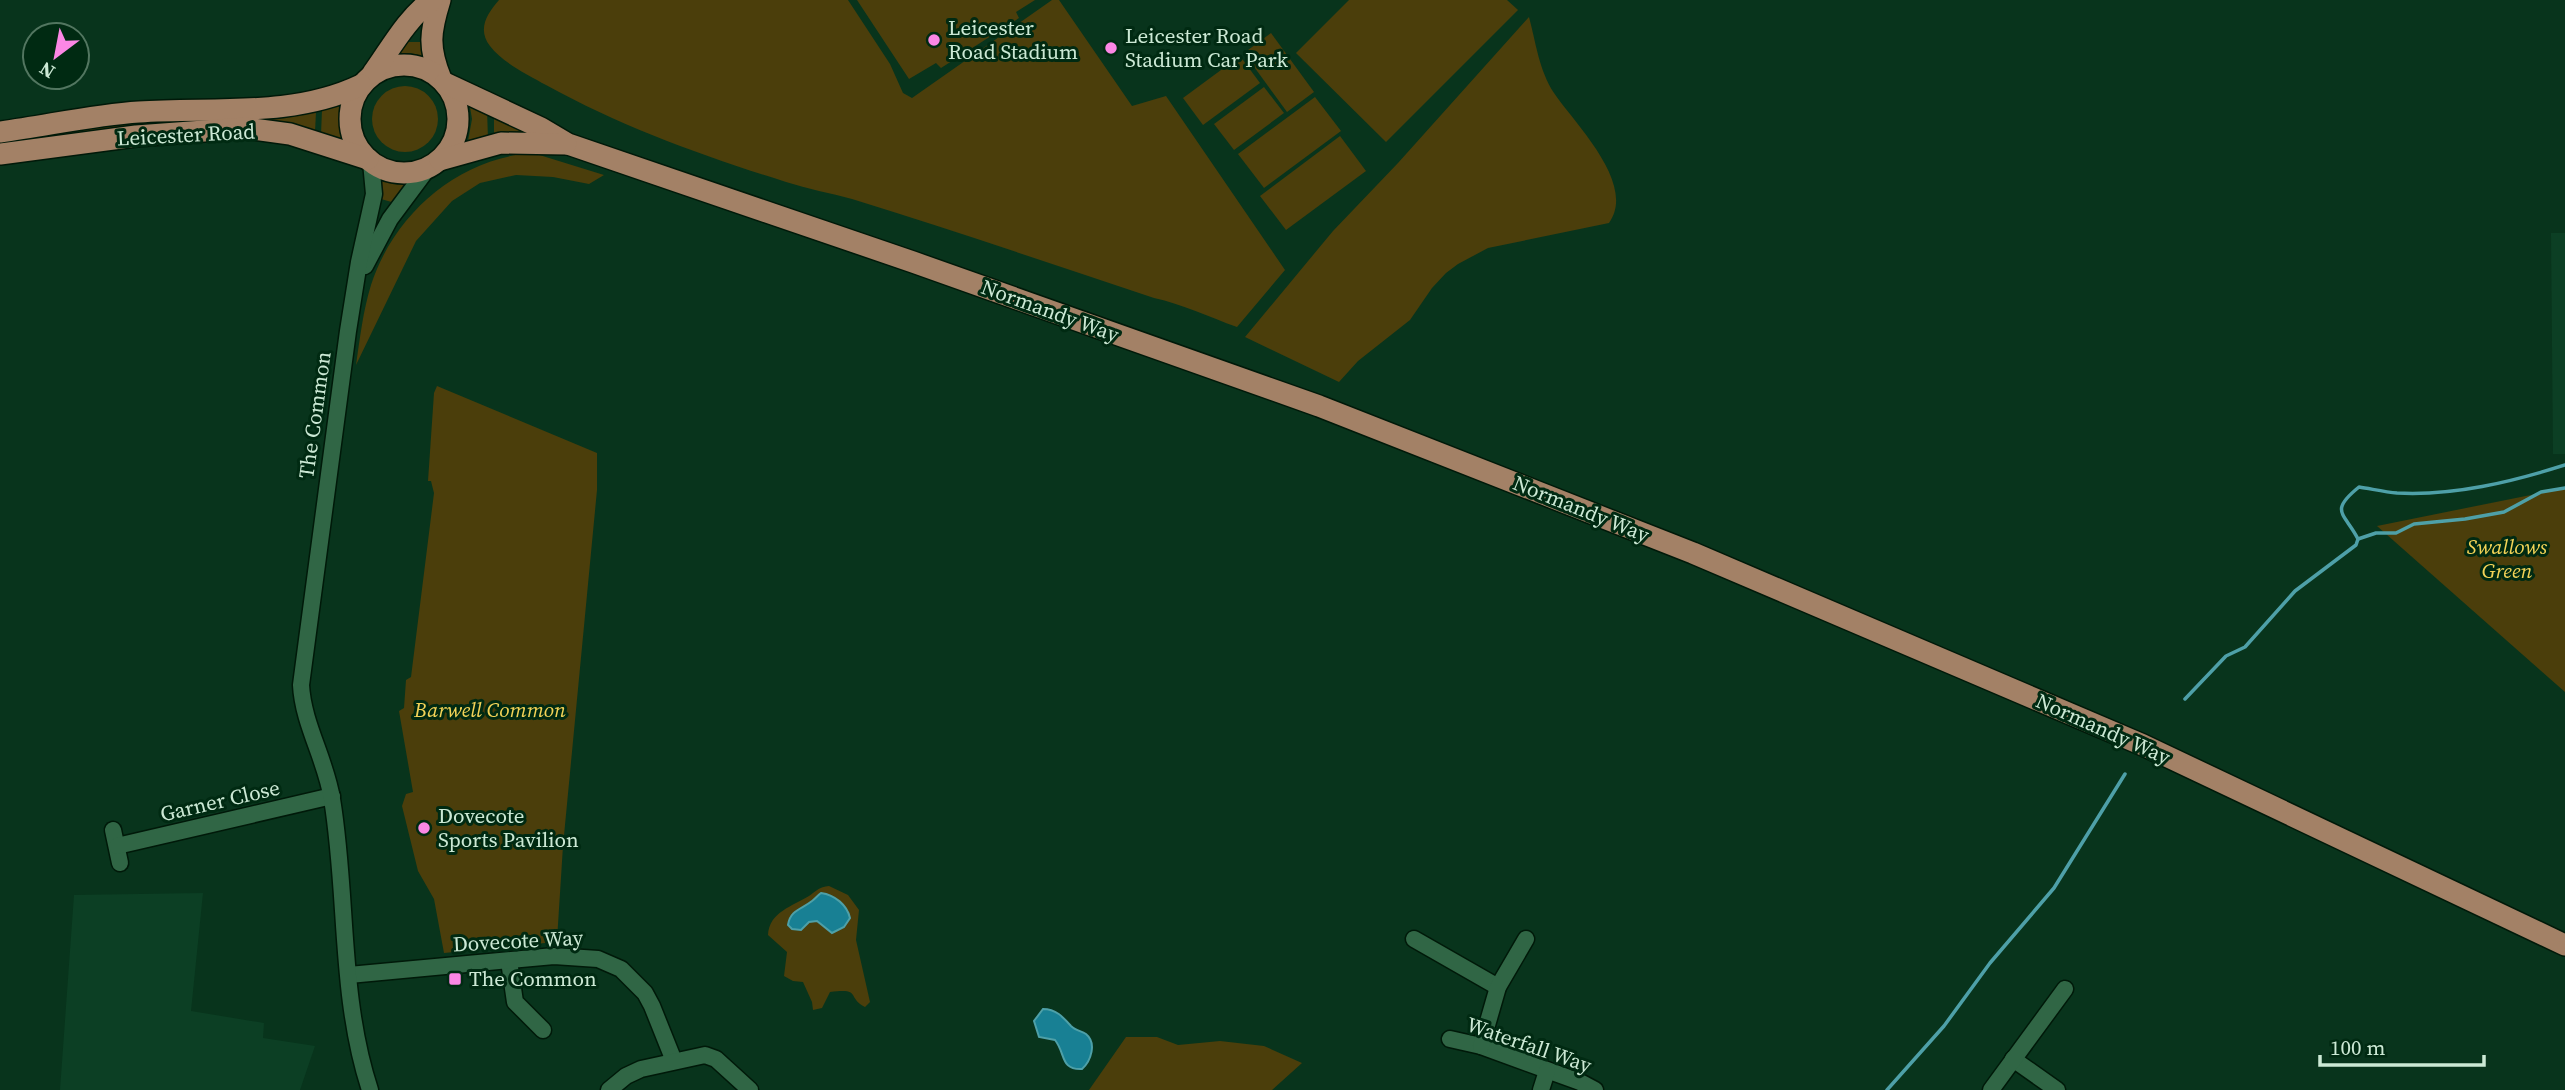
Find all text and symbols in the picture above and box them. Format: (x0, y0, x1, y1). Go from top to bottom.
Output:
place label: Leicester Road Stadium (948, 13, 1078, 66)
north arrow (21, 21, 91, 91)
place label: Leicester Road Stadium Car Park (1125, 21, 1288, 74)
marker: Leicester Road Stadium (926, 32, 942, 48)
marker: Leicester Road Stadium Car Park (1103, 40, 1119, 56)
text: N (34, 56, 60, 85)
street label: Leicester Road (116, 116, 256, 153)
street label: Normandy Way (977, 272, 1123, 349)
street label: The Common (291, 349, 338, 480)
street label: Normandy Way (1509, 468, 1654, 549)
park label: Swallows Green (2467, 532, 2548, 585)
street label: Normandy Way (2031, 686, 2175, 771)
park label: Barwell Common (413, 695, 566, 724)
street label: Garner Close (157, 773, 283, 828)
place label: Dovecote Sports Pavilion (438, 801, 579, 854)
marker: Dovecote Sports Pavilion (416, 820, 432, 836)
street label: Dovecote Way (452, 923, 584, 958)
place label: The Common (469, 964, 597, 993)
marker: The Common (447, 971, 463, 987)
street label: Waterfall Way (1463, 1010, 1596, 1080)
scale bar (2320, 1024, 2484, 1068)
text: 100 m (2330, 1033, 2385, 1062)

